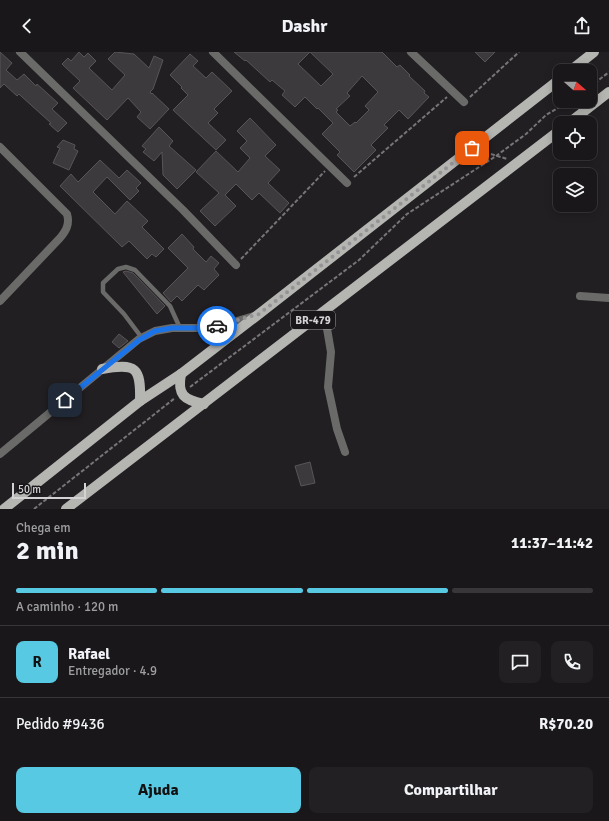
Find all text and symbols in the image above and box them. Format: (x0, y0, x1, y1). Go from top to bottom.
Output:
icon: back (16, 15, 38, 37)
text: Dashr (282, 15, 327, 37)
icon: share (571, 15, 593, 37)
north arrow (553, 64, 597, 108)
map controls (553, 64, 597, 212)
button: locate (553, 116, 597, 160)
pin (455, 131, 489, 165)
icon: bag (461, 137, 483, 159)
button: layers (553, 168, 597, 212)
courier (197, 306, 237, 346)
road number: BR-479 (291, 311, 335, 329)
icon: car (206, 315, 228, 337)
pin (48, 383, 82, 417)
icon: home (54, 389, 76, 411)
scale bar (12, 481, 86, 500)
text: 50 m (18, 483, 41, 496)
text: Chega em (16, 520, 71, 536)
text: 11:37–11:42 (511, 534, 593, 552)
text: 2 min (16, 535, 79, 567)
text: A caminho · 120 m (16, 599, 118, 615)
button: chat (499, 641, 541, 683)
button: phone (551, 641, 593, 683)
text: Rafael (68, 645, 110, 663)
text: R (32, 653, 42, 671)
text: Entregador · 4.9 (68, 663, 157, 679)
text: Pedido #9436 (16, 715, 105, 733)
text: R$70.20 (539, 715, 593, 733)
button: Ajuda (16, 767, 301, 813)
button: Compartilhar (309, 767, 593, 813)

